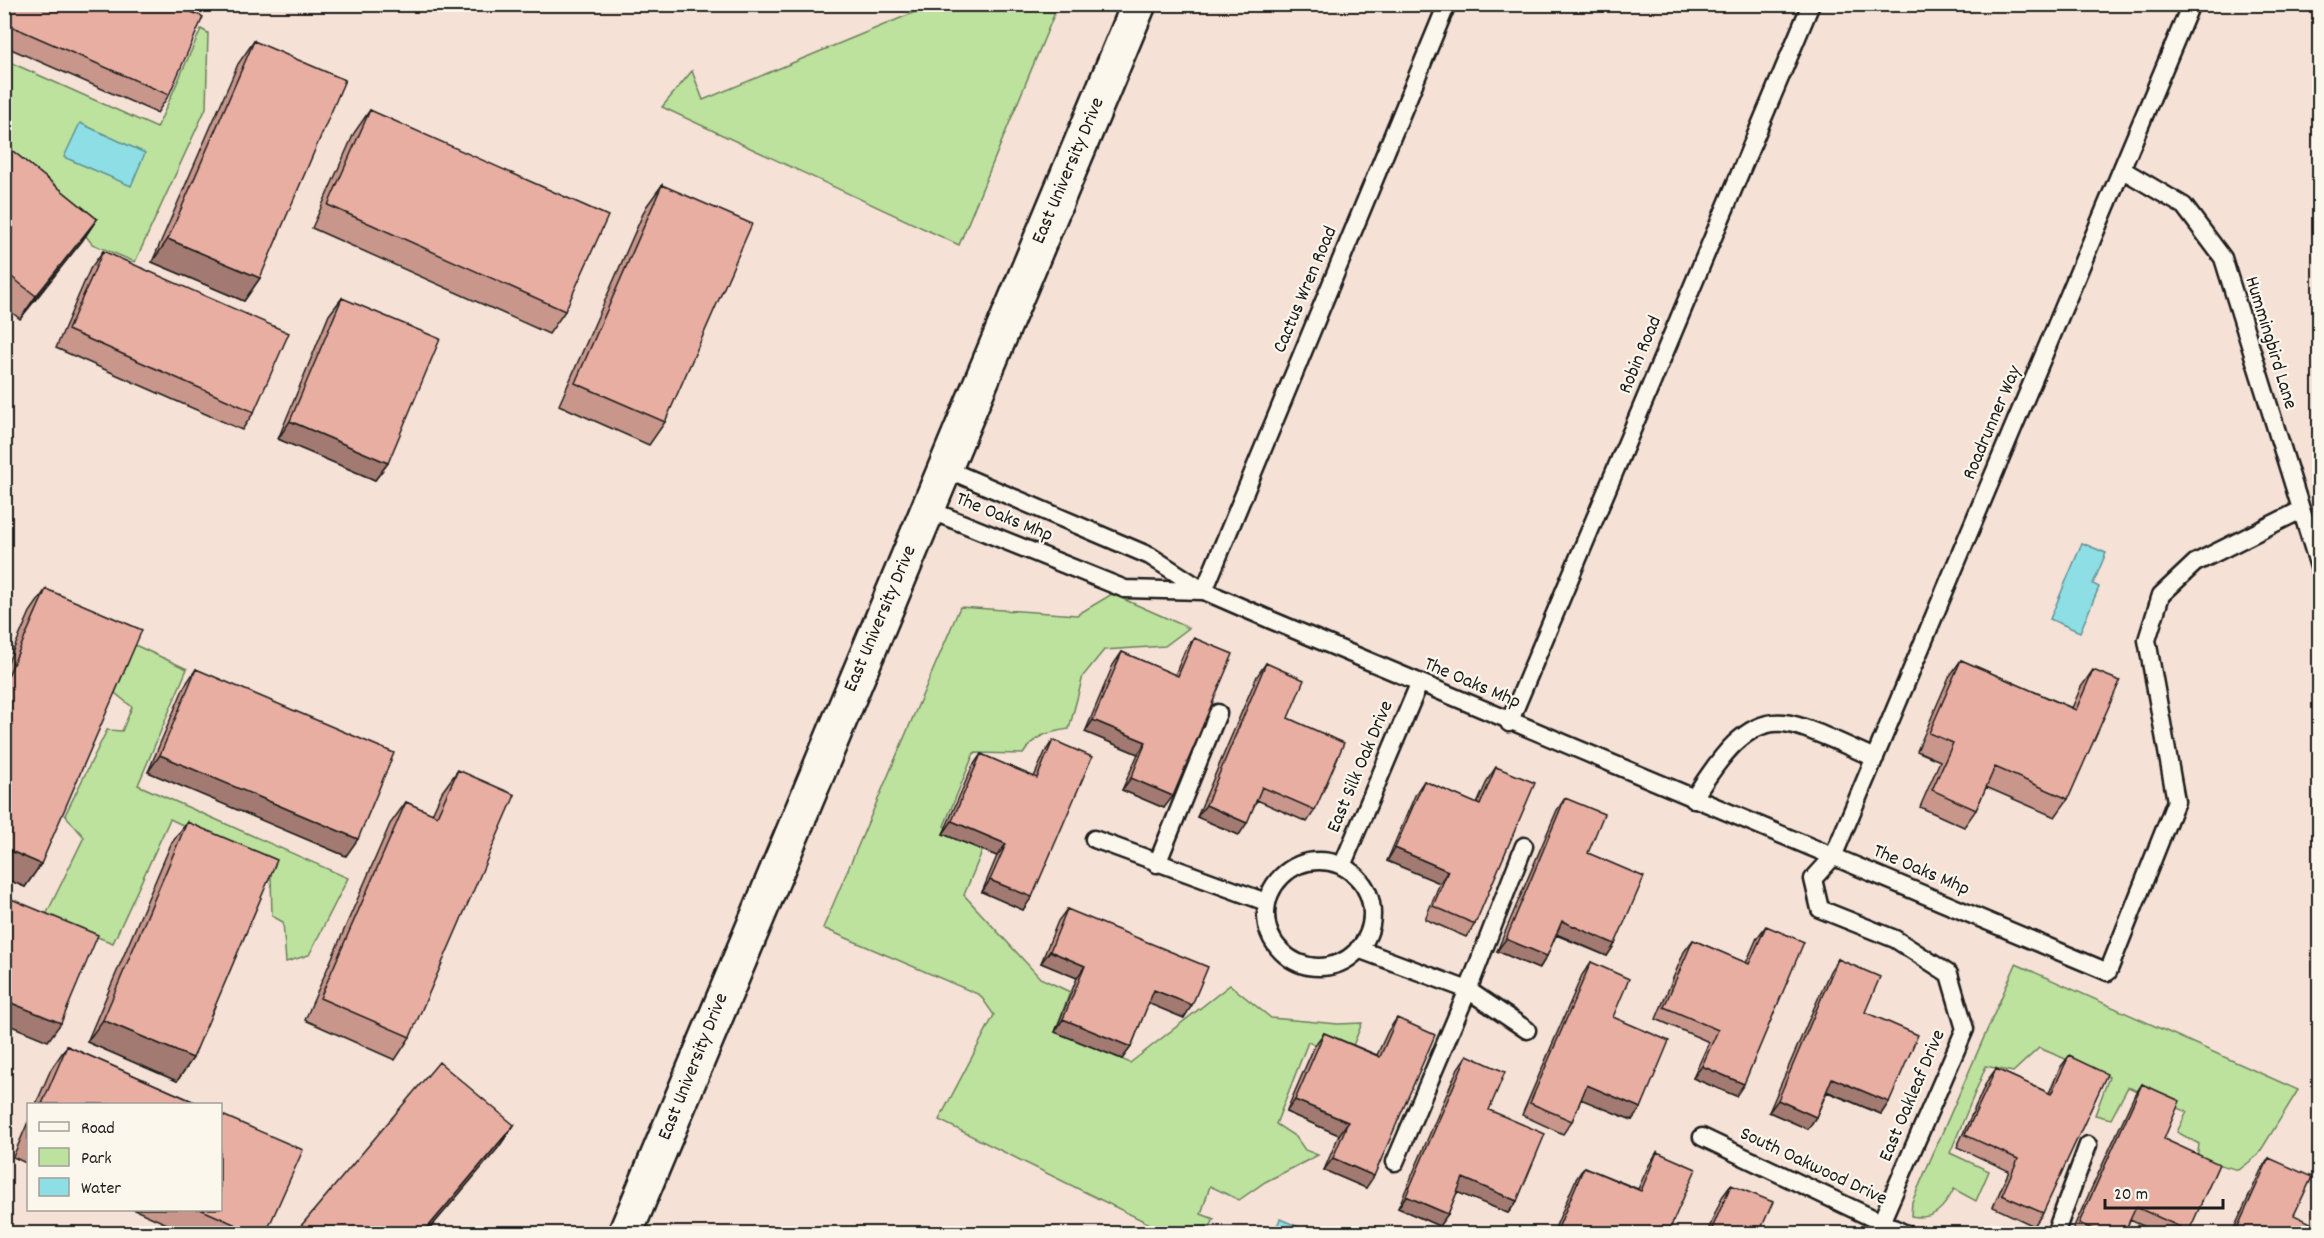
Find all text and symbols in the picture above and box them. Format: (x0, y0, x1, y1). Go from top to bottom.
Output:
street label: East University Drive (1026, 93, 1113, 249)
street label: Cactus Wren Road (1267, 222, 1345, 358)
street label: Hummingbird Lane (2237, 273, 2304, 413)
street label: Robin Road (1612, 312, 1670, 398)
street label: Roadrunner Way (1956, 361, 2030, 484)
street label: The Oaks Mhp (951, 486, 1057, 550)
street label: East University Drive (838, 541, 925, 697)
street label: The Oaks Mhp (1419, 651, 1525, 717)
street label: East Silk Oak Drive (1321, 696, 1402, 837)
street label: The Oaks Mhp (1868, 838, 1974, 904)
street label: East University Drive (652, 989, 736, 1145)
street label: East Oakleaf Drive (1873, 1025, 1954, 1166)
legend (27, 1103, 222, 1211)
text: Road (81, 1117, 115, 1142)
street label: South Oakwood Drive (1735, 1121, 1891, 1214)
text: Park (81, 1147, 112, 1172)
scale bar (2105, 1172, 2224, 1210)
text: Water (81, 1177, 121, 1202)
text: 20 m (2114, 1183, 2148, 1208)

